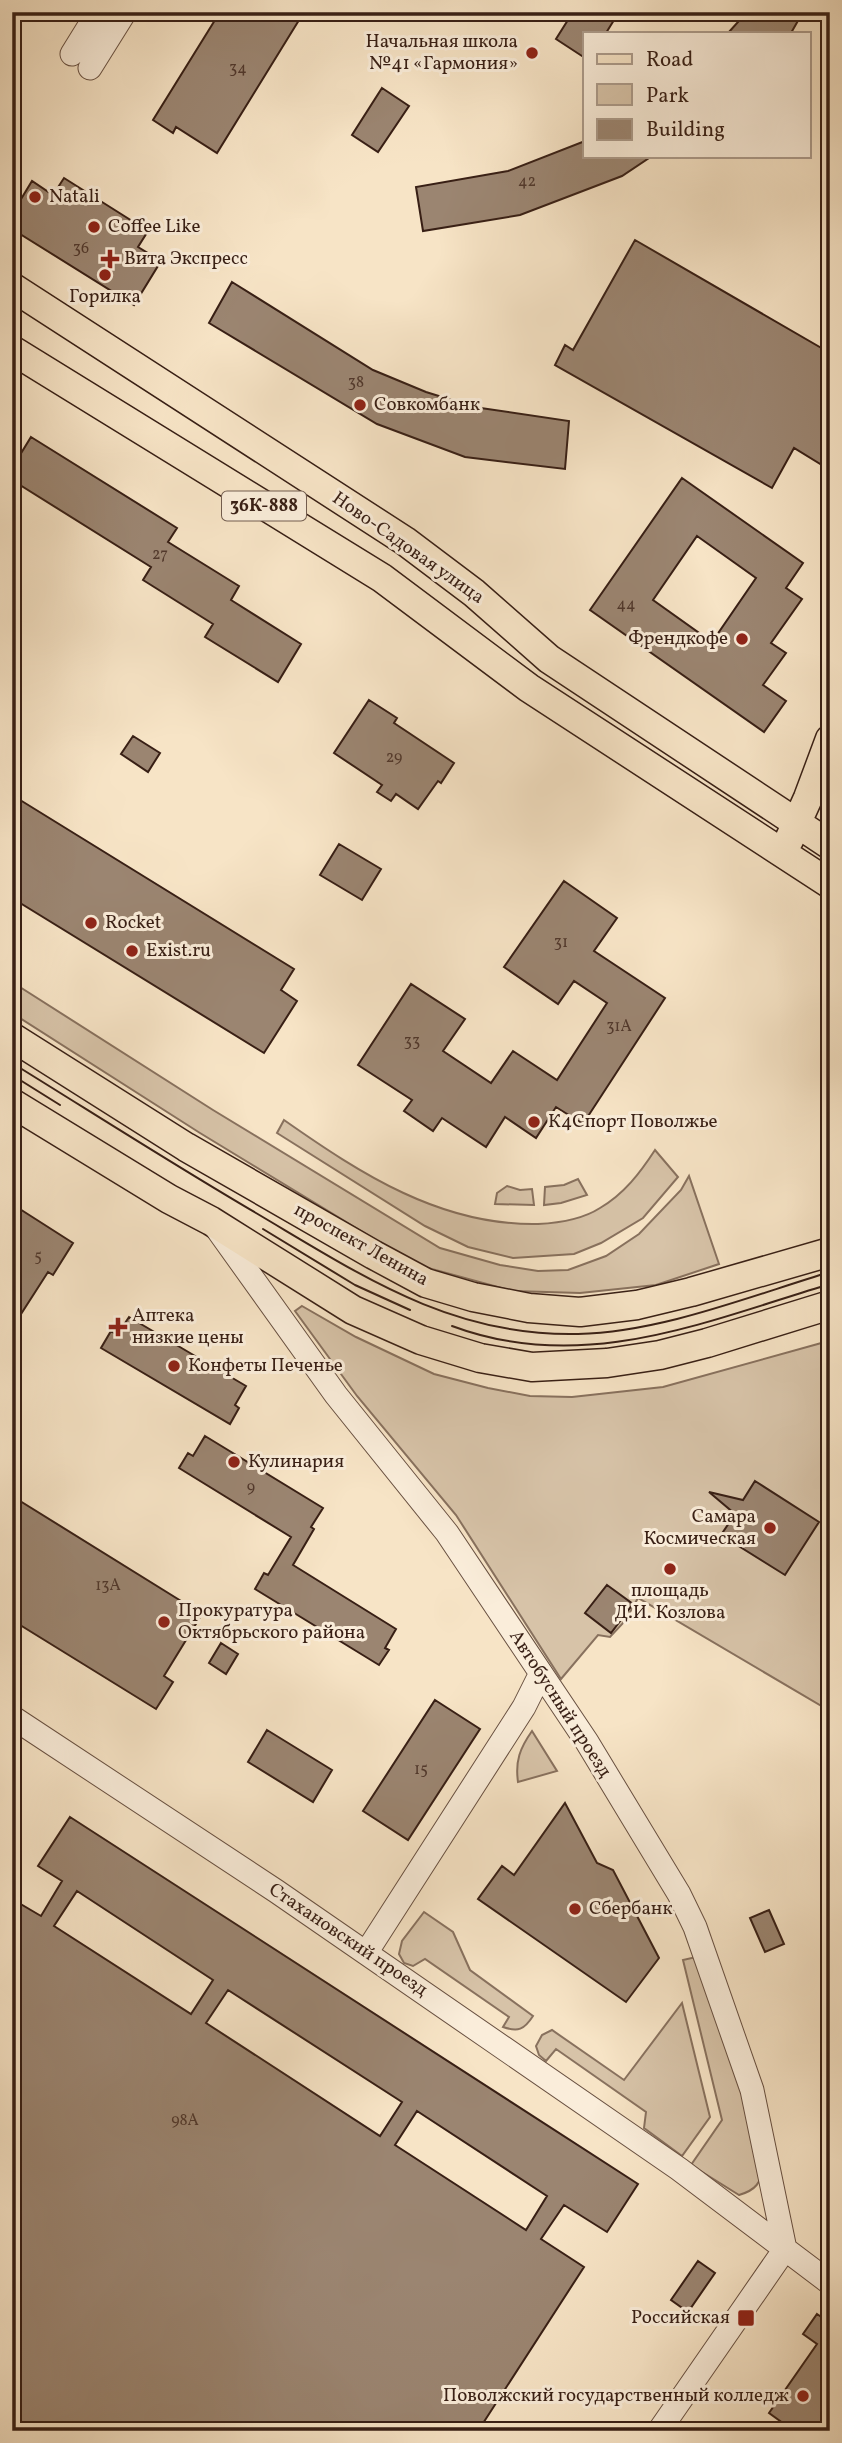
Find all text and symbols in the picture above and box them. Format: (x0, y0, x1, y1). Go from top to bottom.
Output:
place label: Начальная школа №41 «Гармония» (365, 29, 518, 77)
legend (583, 32, 810, 158)
marker: Начальная школа №41 «Гармония» (524, 45, 540, 61)
text: Road (646, 46, 693, 75)
house number: 34 (229, 58, 247, 80)
text: Park (646, 82, 689, 111)
text: Building (646, 116, 725, 145)
house number: 42 (518, 171, 536, 193)
place label: Natali (49, 184, 100, 210)
marker: Natali (27, 189, 43, 205)
place label: Coffee Like (108, 214, 200, 240)
marker: Coffee Like (86, 219, 102, 235)
house number: 36 (73, 238, 89, 260)
place label: Вита Экспресс (124, 246, 248, 272)
marker: Вита Экспресс (102, 251, 118, 267)
marker: Горилка (97, 267, 113, 283)
place label: Горилка (69, 284, 141, 310)
house number: 38 (348, 372, 364, 394)
place label: Совкомбанк (374, 392, 480, 418)
marker: Совкомбанк (352, 397, 368, 413)
street label: Ново-Садовая улица (327, 486, 489, 610)
road number: 36К-888 (222, 492, 306, 520)
house number: 27 (152, 544, 168, 566)
house number: 44 (616, 594, 636, 616)
place label: Френдкофе (628, 626, 728, 652)
marker: Френдкофе (734, 631, 750, 647)
house number: 29 (386, 747, 402, 769)
place label: Rocket (105, 910, 162, 936)
marker: Rocket (83, 915, 99, 931)
house number: 31 (554, 932, 568, 954)
place label: Exist.ru (146, 938, 211, 964)
marker: Exist.ru (124, 943, 140, 959)
house number: 31А (606, 1016, 632, 1038)
house number: 33 (404, 1031, 420, 1053)
place label: К4Спорт Поволжье (548, 1109, 718, 1135)
marker: К4Спорт Поволжье (526, 1114, 542, 1130)
street label: проспект Ленина (289, 1197, 433, 1293)
house number: 5 (34, 1246, 42, 1268)
place label: Аптека низкие цены (132, 1303, 244, 1351)
marker: Аптека низкие цены (110, 1319, 126, 1335)
place label: Конфеты Печенье (188, 1353, 343, 1379)
marker: Конфеты Печенье (166, 1358, 182, 1374)
place label: Кулинария (248, 1449, 344, 1475)
marker: Кулинария (226, 1454, 242, 1470)
house number: 9 (247, 1477, 255, 1499)
place label: Самара Космическая (644, 1504, 756, 1552)
marker: Самара Космическая (762, 1520, 778, 1536)
marker: площадь Д.И. Козлова (662, 1561, 678, 1577)
house number: 13А (95, 1575, 121, 1597)
place label: площадь Д.И. Козлова (615, 1578, 725, 1626)
place label: Прокуратура Октябрьского района (178, 1598, 365, 1646)
marker: Прокуратура Октябрьского района (156, 1614, 172, 1630)
street label: Автобусный проезд (503, 1625, 618, 1783)
house number: 15 (414, 1759, 428, 1781)
street label: Стахановский проезд (263, 1877, 433, 2003)
place label: Сбербанк (589, 1896, 673, 1922)
marker: Сбербанк (567, 1901, 583, 1917)
house number: 98А (171, 2110, 199, 2132)
place label: Российская (631, 2305, 730, 2331)
marker: Российская (736, 2308, 756, 2328)
place label: Поволжский государственный колледж (443, 2383, 789, 2409)
marker: Поволжский государственный колледж (795, 2388, 811, 2404)

